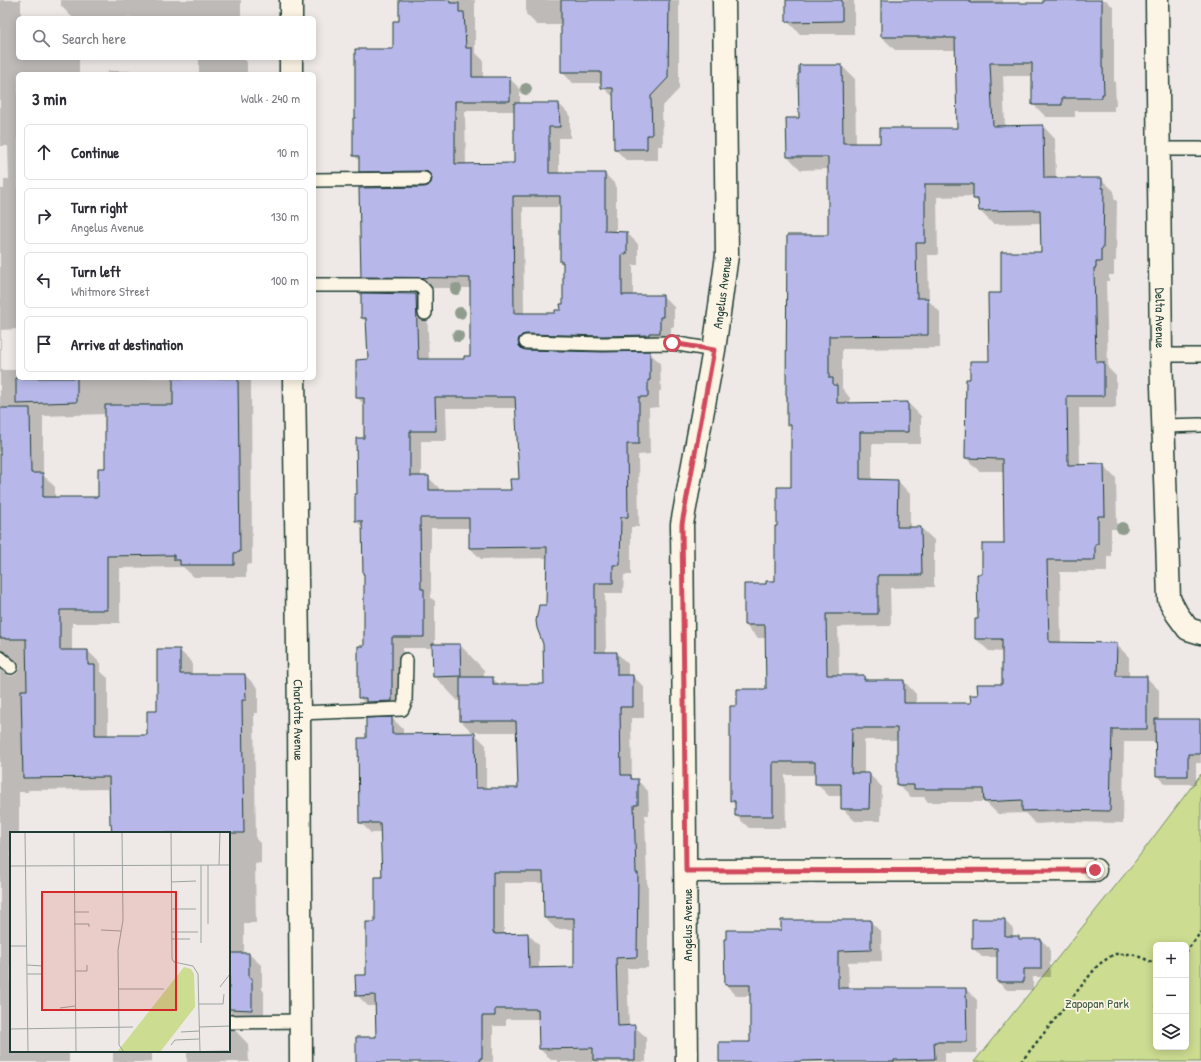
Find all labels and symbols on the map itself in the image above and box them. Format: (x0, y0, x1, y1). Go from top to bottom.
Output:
street label: Angelus Avenue (708, 255, 736, 330)
street label: Delta Avenue (1151, 288, 1170, 348)
route start (663, 334, 681, 352)
street label: Charlotte Avenue (289, 679, 308, 761)
inset map (10, 832, 230, 1052)
route end (1086, 861, 1104, 879)
street label: Angelus Avenue (678, 889, 696, 961)
park label: Zapopan Park (1065, 994, 1129, 1012)

